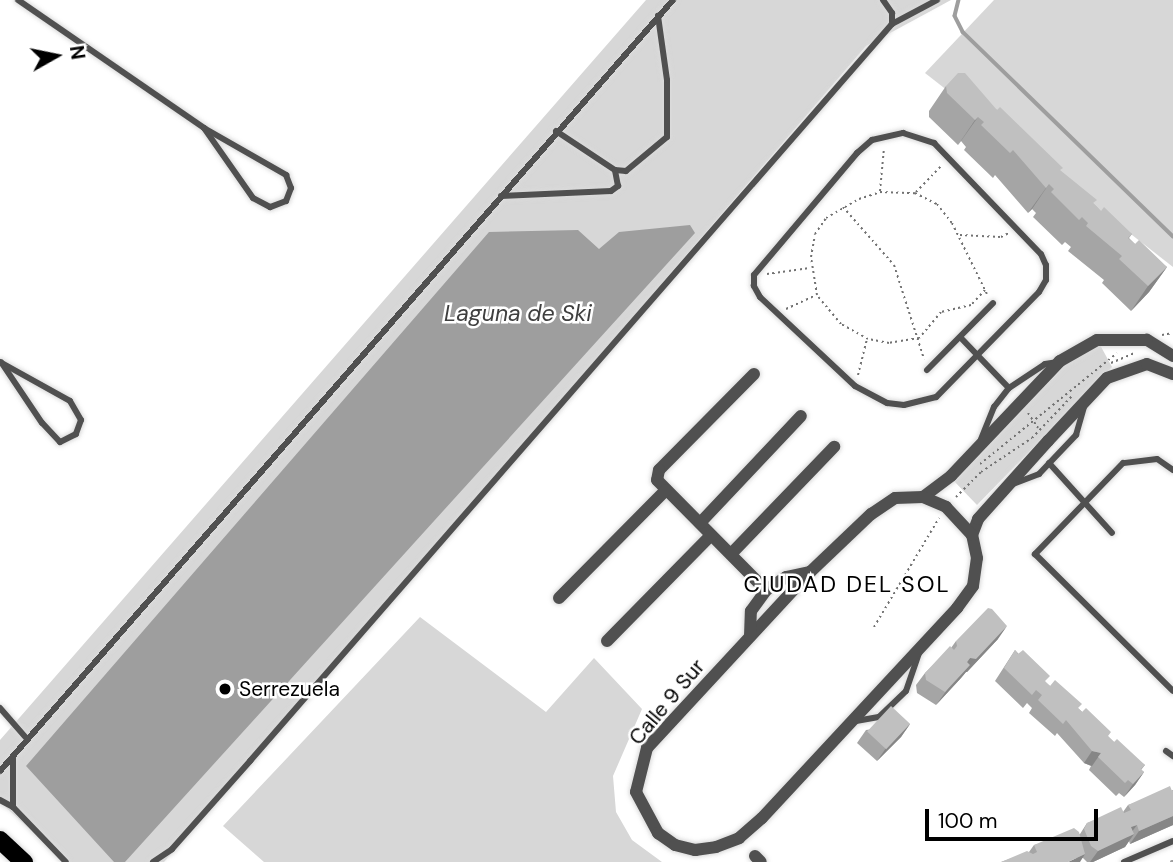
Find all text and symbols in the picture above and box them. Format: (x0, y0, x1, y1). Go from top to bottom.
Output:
north arrow (21, 21, 91, 91)
text: N (64, 44, 91, 61)
water label: Laguna de Ski (444, 299, 592, 327)
district label: CIUDAD DEL SOL (745, 570, 949, 598)
street label: Calle 9 Sur (624, 654, 710, 750)
place label: Serrezuela (239, 676, 340, 702)
marker: Serrezuela (217, 681, 233, 697)
scale bar (928, 796, 1101, 840)
text: 100 m (938, 807, 998, 835)

